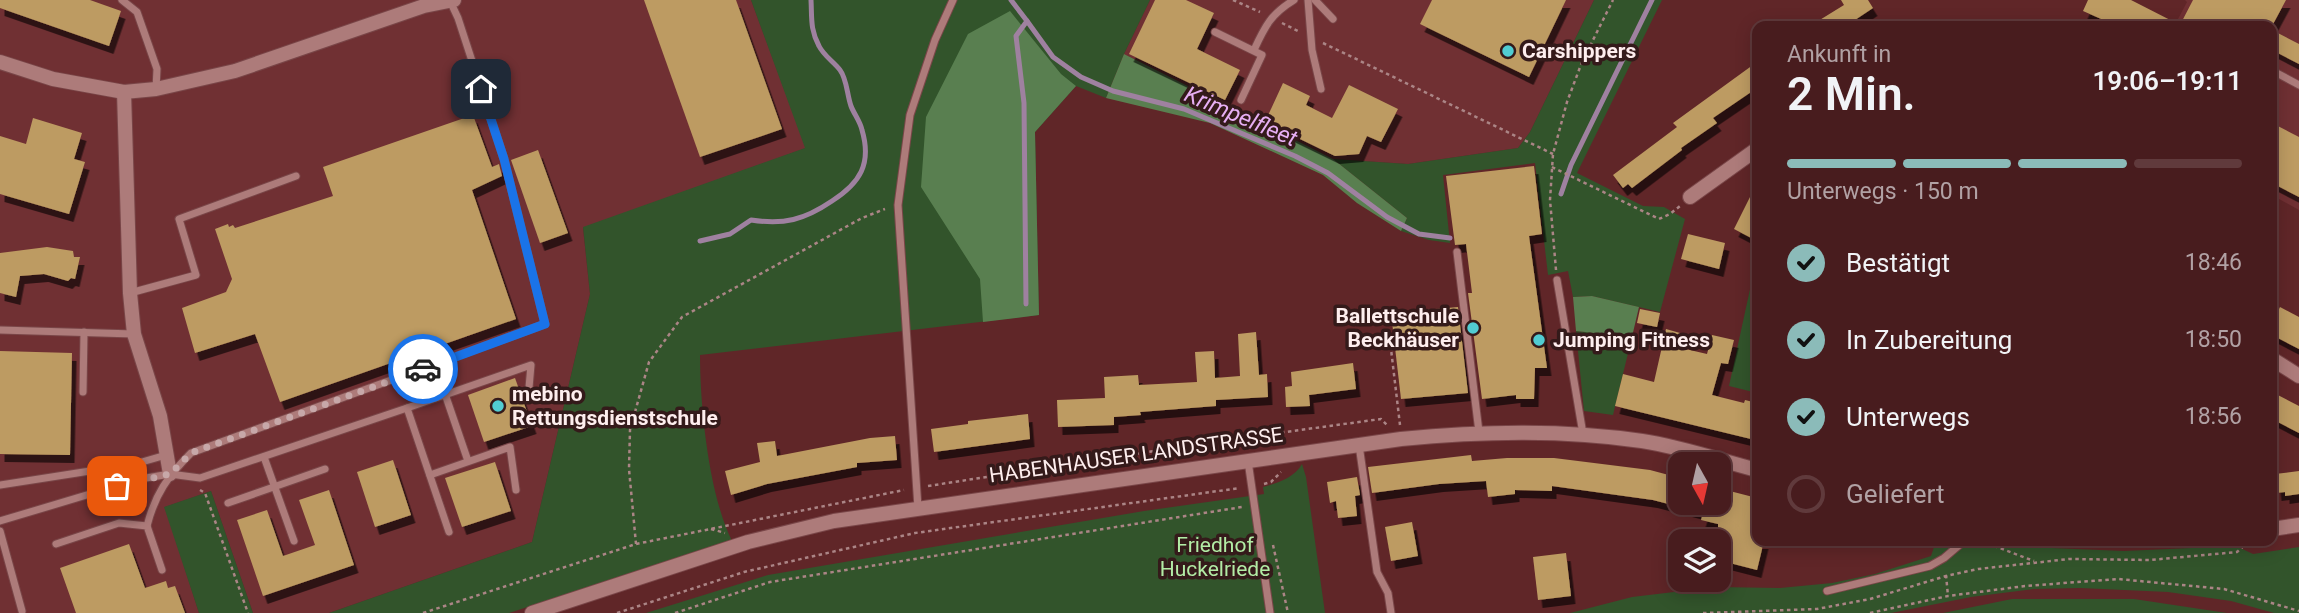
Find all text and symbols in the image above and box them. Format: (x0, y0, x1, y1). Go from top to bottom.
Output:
place label: Carshippers (1522, 39, 1636, 63)
text: Ankunft in (1787, 41, 1891, 68)
marker: Carshippers (1500, 43, 1516, 59)
pin (451, 59, 511, 119)
text: 19:06–19:11 (2092, 66, 2242, 96)
text: 2 Min. (1787, 67, 1916, 121)
icon: home (462, 70, 500, 108)
water label: Krimpelfleet (1180, 81, 1302, 153)
text: Unterwegs · 150 m (1787, 178, 1979, 205)
icon: check (1787, 244, 1825, 282)
text: Bestätigt (1846, 248, 1950, 278)
text: 18:46 (2185, 249, 2242, 276)
place label: Ballettschule Beckhäuser (1336, 304, 1459, 352)
marker: Ballettschule Beckhäuser (1465, 320, 1481, 336)
icon: check (1787, 321, 1825, 359)
text: In Zubereitung (1846, 325, 2012, 355)
text: 18:50 (2185, 326, 2242, 353)
place label: Jumping Fitness (1553, 328, 1710, 352)
marker: Jumping Fitness (1531, 332, 1547, 348)
courier (388, 334, 458, 404)
icon: car (404, 350, 442, 388)
place label: mebino Rettungsdienstschule (512, 382, 718, 430)
marker: mebino Rettungsdienstschule (490, 398, 506, 414)
icon: check (1787, 398, 1825, 436)
text: Unterwegs (1846, 402, 1970, 432)
text: 18:56 (2185, 403, 2242, 430)
street label: HABENHAUSER LANDSTRASSE (988, 422, 1284, 487)
north arrow (1668, 452, 1731, 514)
map controls (1668, 452, 1731, 592)
pin (87, 456, 147, 516)
icon: bag (98, 467, 136, 505)
text: Geliefert (1846, 479, 1944, 509)
button: layers (1668, 529, 1731, 592)
park label: Friedhof Huckelriede (1160, 533, 1270, 581)

